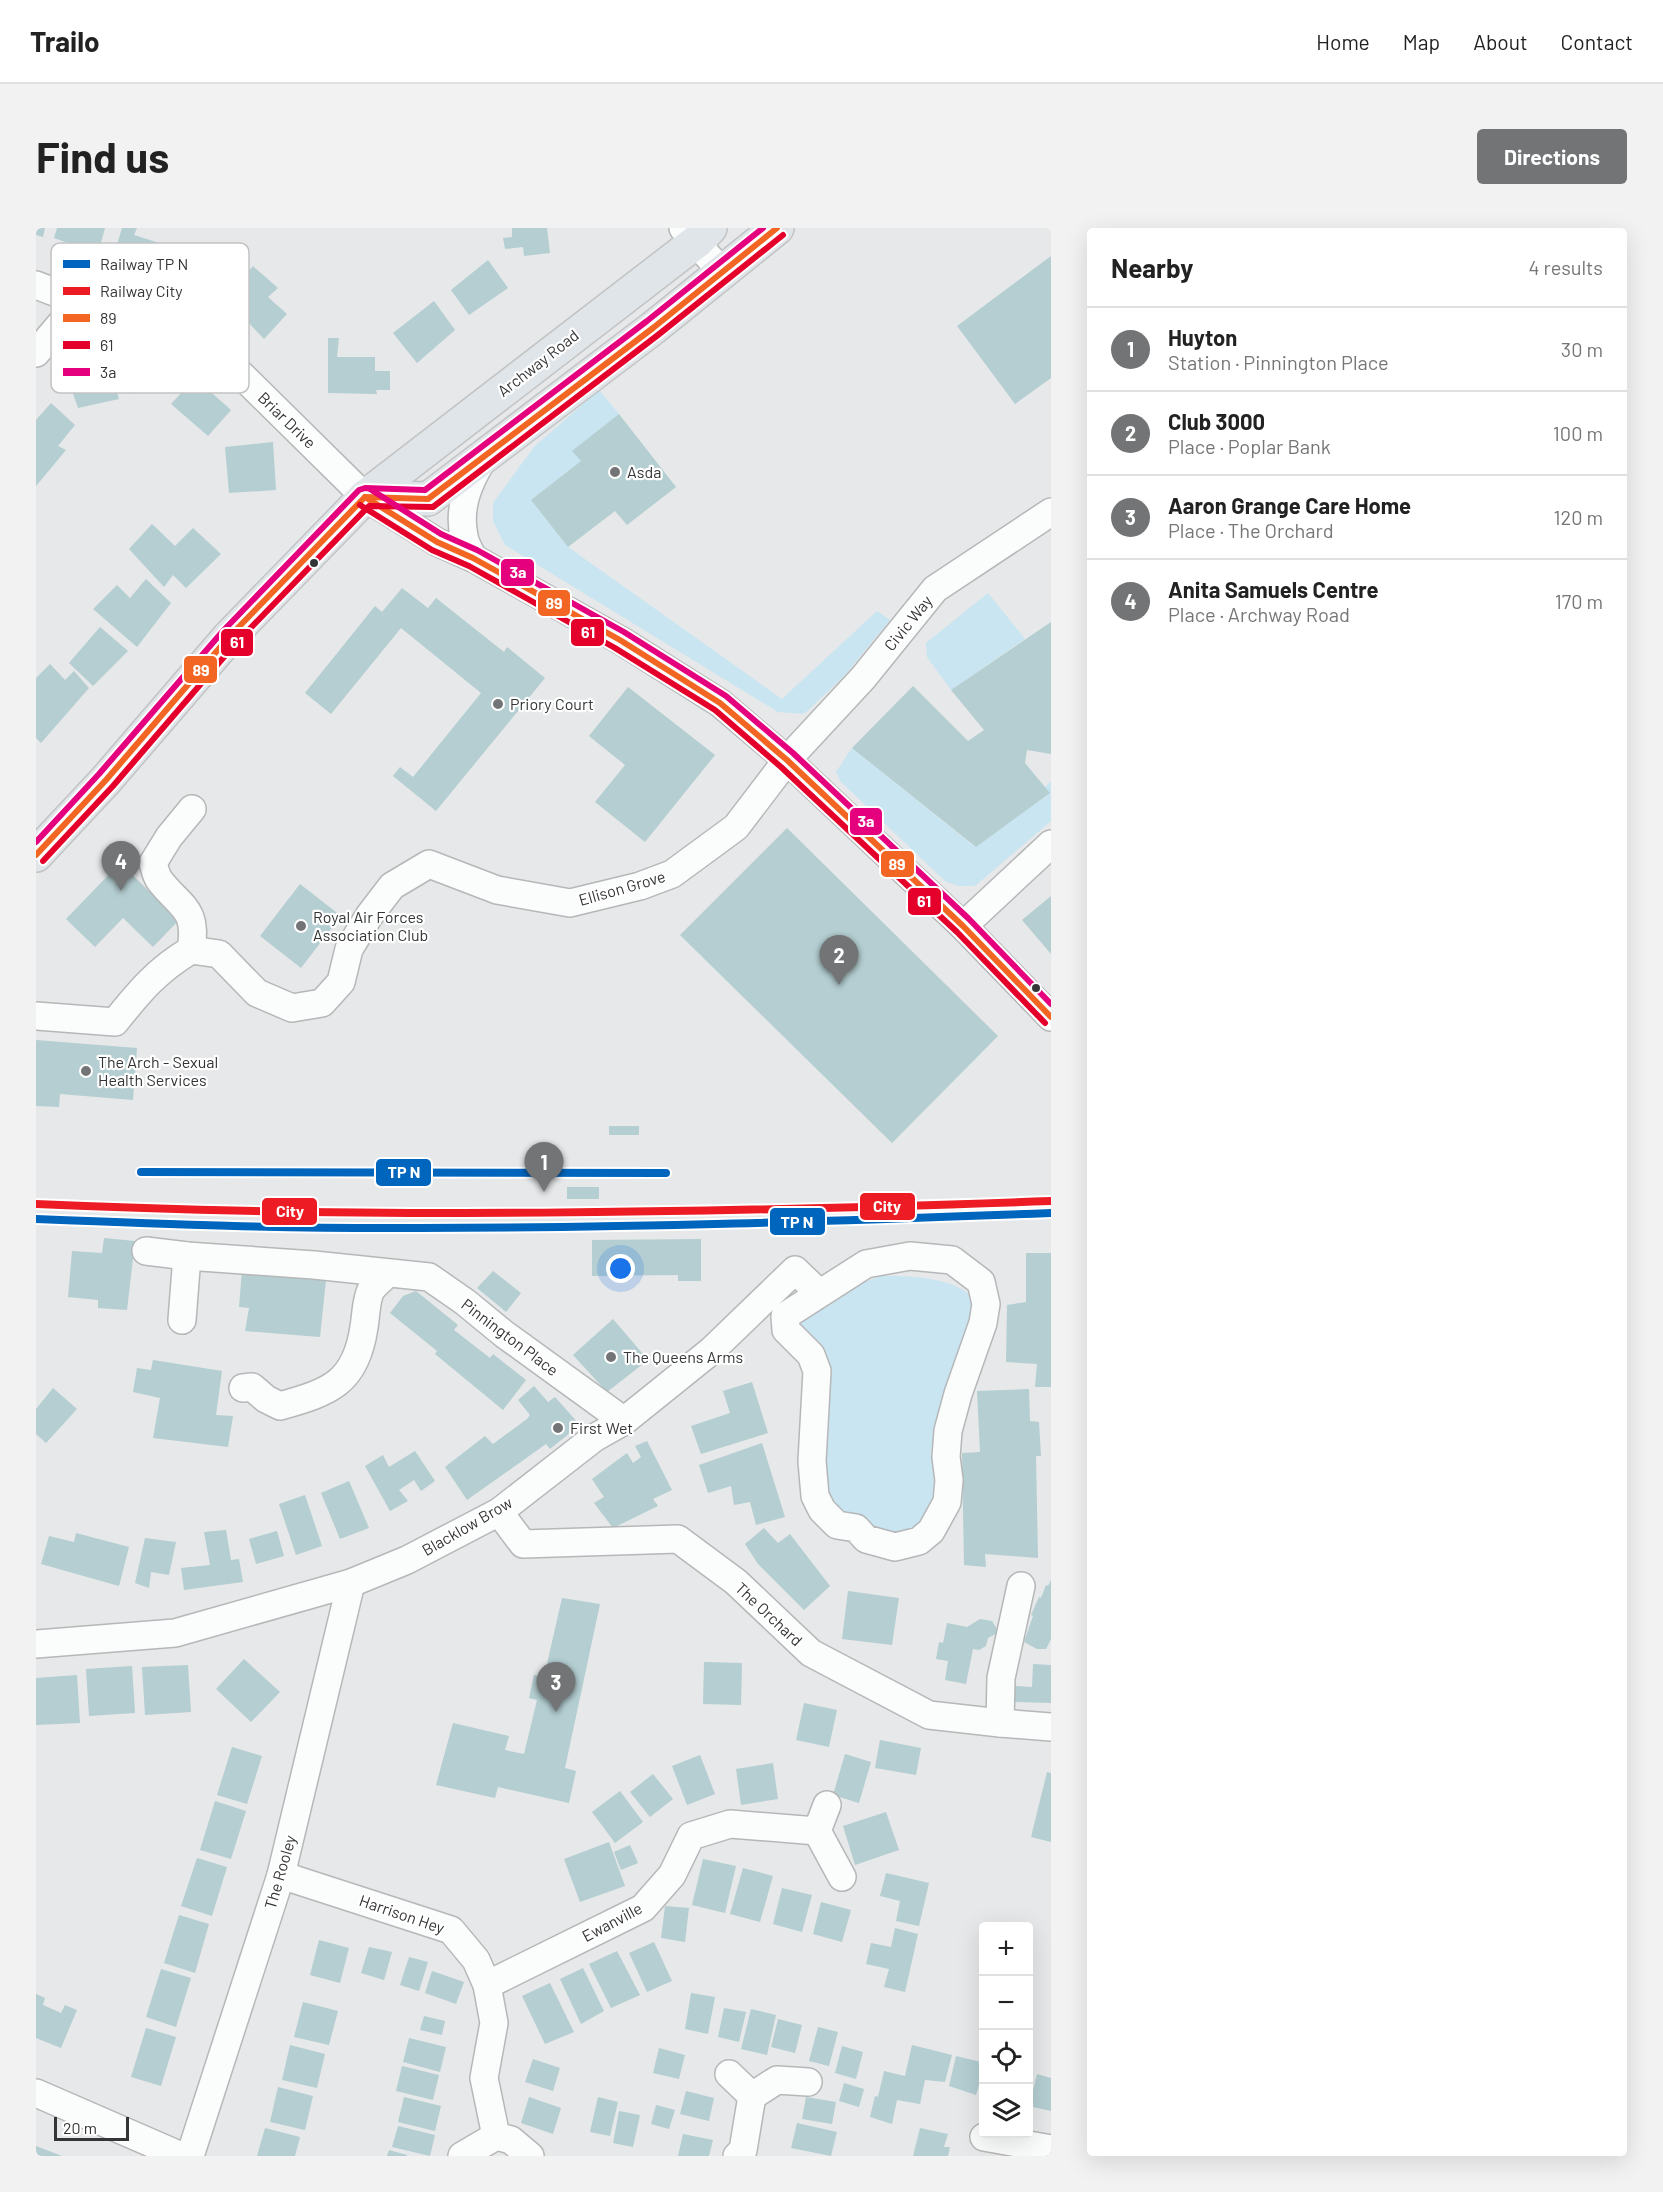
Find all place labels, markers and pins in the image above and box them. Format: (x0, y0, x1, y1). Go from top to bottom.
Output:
place label: Asda (627, 462, 661, 481)
marker: Asda (608, 465, 622, 479)
unlabelled marker (308, 557, 320, 569)
place label: Priory Court (510, 694, 594, 713)
marker: Priory Court (491, 697, 505, 711)
pin: 4 (102, 842, 140, 891)
place label: Royal Air Forces Association Club (313, 907, 428, 944)
marker: Royal Air Forces Association Club (294, 919, 308, 933)
pin: 2 (820, 936, 858, 985)
unlabelled marker (1030, 982, 1042, 994)
place label: The Arch - Sexual Health Services (98, 1052, 218, 1089)
marker: The Arch - Sexual Health Services (79, 1064, 93, 1078)
pin: 1 (524, 1142, 564, 1192)
place label: The Queens Arms (623, 1347, 743, 1366)
marker: The Queens Arms (604, 1350, 618, 1364)
place label: First Wet (570, 1418, 633, 1437)
marker: First Wet (551, 1421, 565, 1435)
pin: 3 (536, 1662, 576, 1712)

